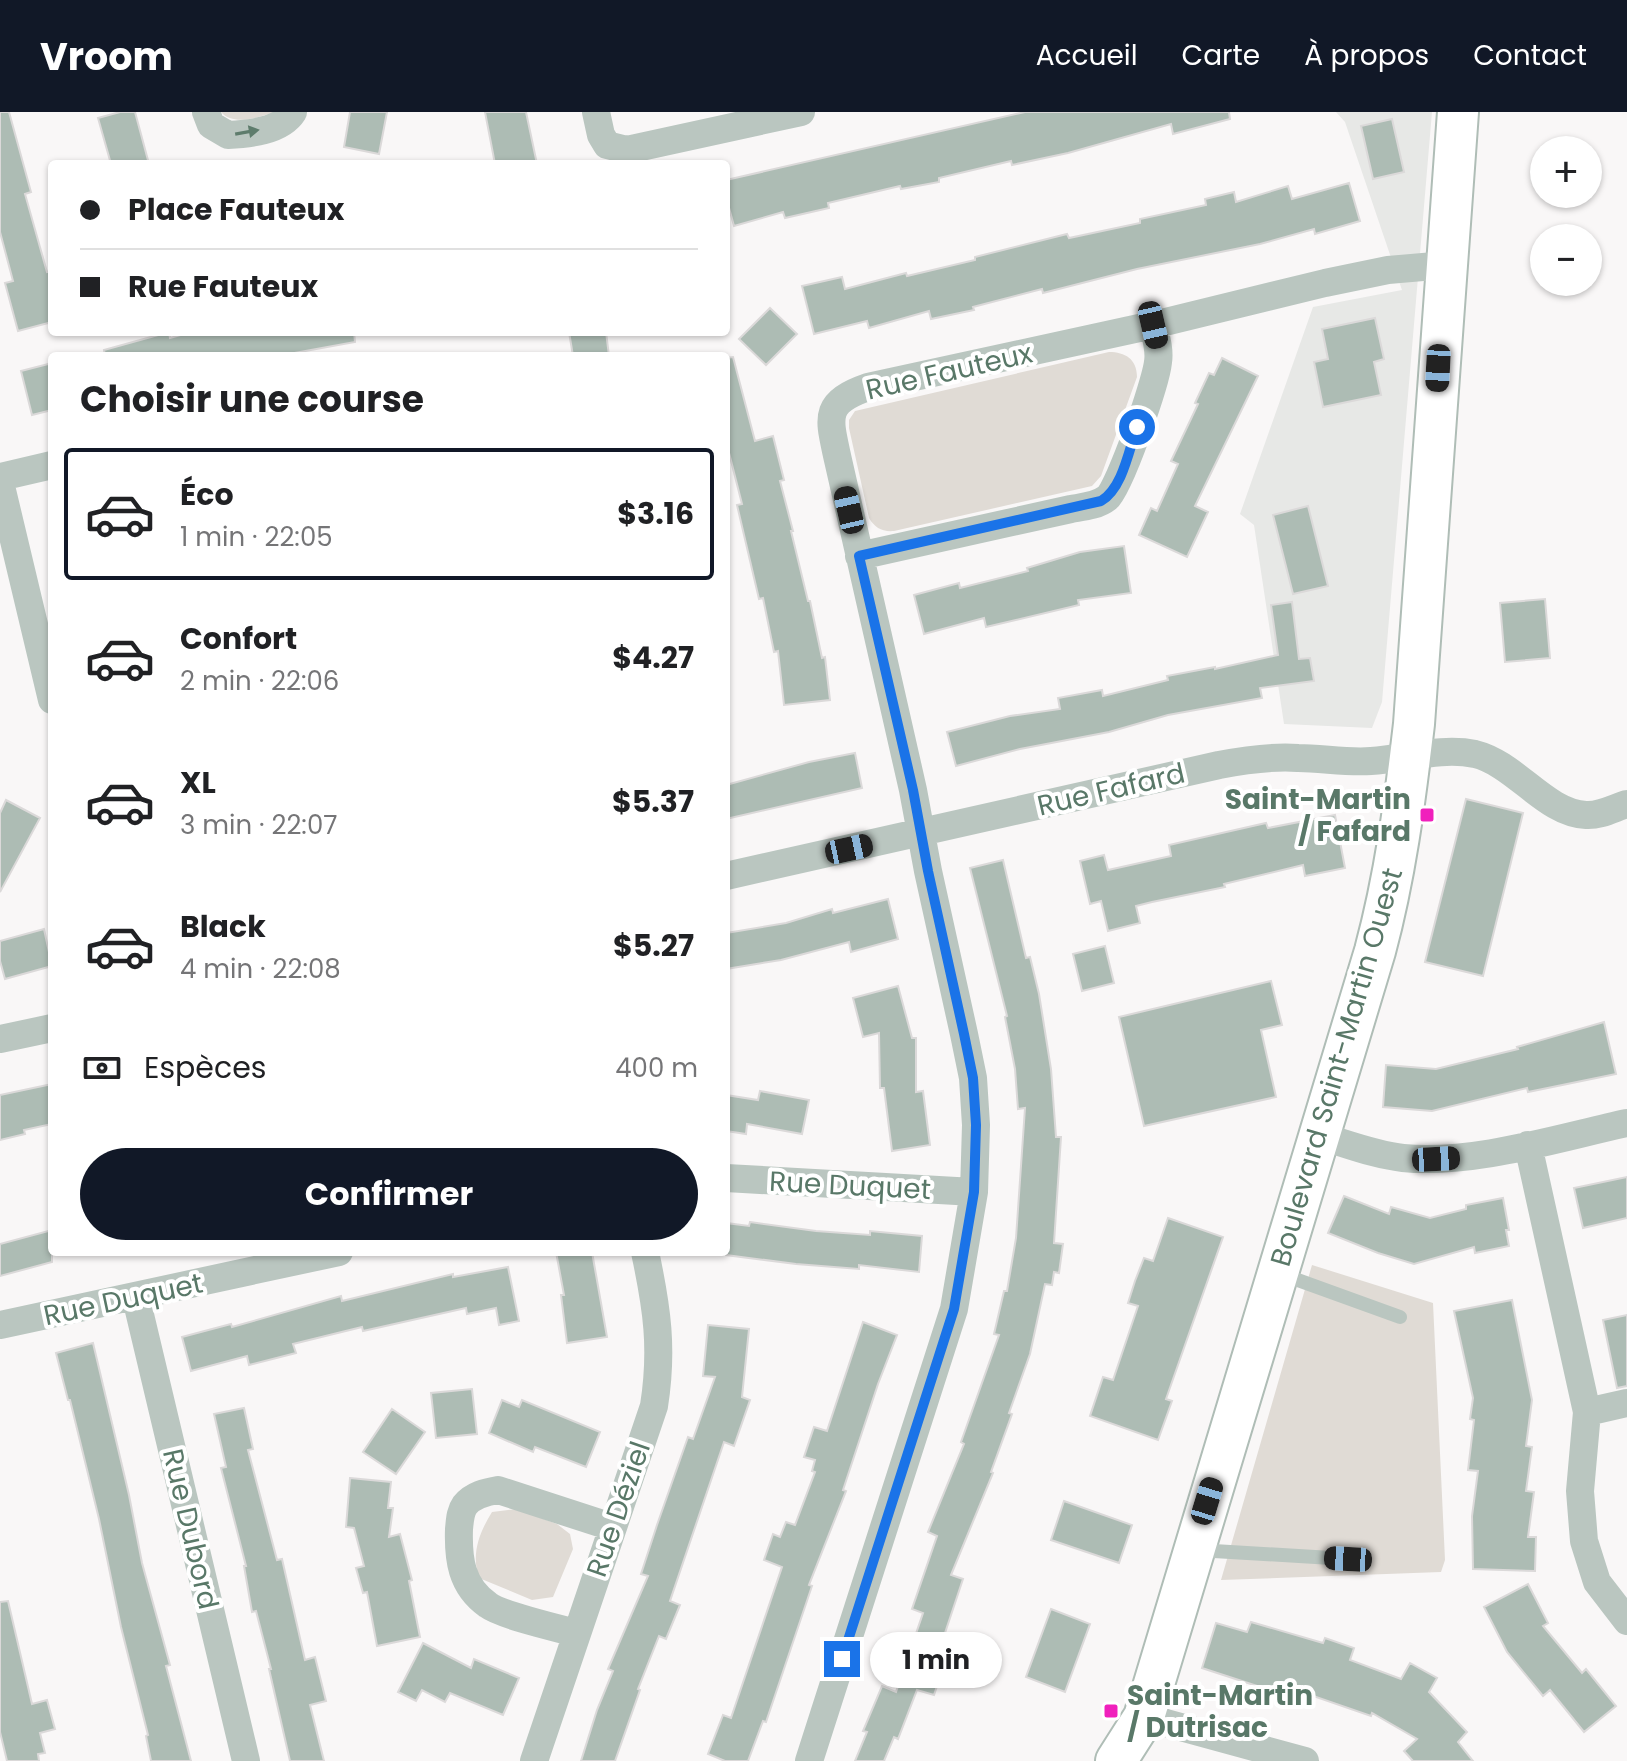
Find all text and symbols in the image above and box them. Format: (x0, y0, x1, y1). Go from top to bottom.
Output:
text: Vroom (40, 30, 173, 83)
text: Accueil (1036, 36, 1138, 75)
text: Carte (1182, 36, 1260, 75)
text: À propos (1304, 36, 1429, 75)
text: Contact (1473, 36, 1587, 75)
one-way arrow (235, 126, 260, 138)
map controls (1530, 136, 1602, 296)
button: + (1530, 136, 1602, 208)
text: Place Fauteux (128, 188, 344, 231)
button: − (1530, 224, 1602, 296)
text: Rue Fauteux (128, 265, 318, 308)
car (1136, 299, 1170, 351)
street label: Rue Fauteux (862, 333, 1037, 410)
car (1425, 343, 1451, 393)
text: Choisir une course (80, 374, 424, 425)
route start (1119, 409, 1155, 445)
text: Éco (180, 473, 234, 516)
icon: car (84, 478, 156, 550)
car (832, 484, 866, 536)
text: $3.16 (617, 492, 694, 535)
text: 1 min · 22:05 (180, 519, 333, 555)
text: Confort (180, 617, 297, 660)
icon: car (84, 622, 156, 694)
text: $4.27 (612, 636, 694, 679)
text: 2 min · 22:06 (180, 663, 339, 699)
street label: Rue Fafard (1033, 754, 1189, 825)
text: XL (180, 761, 216, 804)
icon: car (84, 766, 156, 838)
text: $5.37 (612, 780, 694, 823)
place label: Saint-Martin / Fafard (1225, 780, 1411, 851)
marker: Saint-Martin / Fafard (1418, 806, 1436, 824)
text: 3 min · 22:07 (180, 807, 337, 843)
car (823, 832, 875, 866)
street label: Boulevard Saint-Martin Ouest (1261, 863, 1412, 1271)
text: Black (180, 905, 266, 948)
icon: car (84, 910, 156, 982)
text: $5.27 (613, 924, 694, 967)
text: 4 min · 22:08 (180, 951, 341, 987)
icon: cash (80, 1046, 124, 1090)
text: Espèces (144, 1046, 266, 1089)
text: 400 m (615, 1050, 698, 1086)
car (1411, 1146, 1461, 1172)
button: Confirmer (80, 1148, 698, 1240)
street label: Rue Duquet (768, 1162, 932, 1209)
street label: Rue Duquet (40, 1264, 206, 1335)
street label: Rue Déziel (577, 1436, 660, 1582)
street label: Rue Dubord (153, 1445, 228, 1613)
car (1189, 1475, 1225, 1527)
car (1323, 1546, 1373, 1572)
callout: 1 min (870, 1631, 1002, 1687)
route end (824, 1641, 860, 1677)
text: 1 min (902, 1642, 970, 1678)
place label: Saint-Martin / Dutrisac (1127, 1676, 1313, 1747)
marker: Saint-Martin / Dutrisac (1102, 1702, 1120, 1720)

